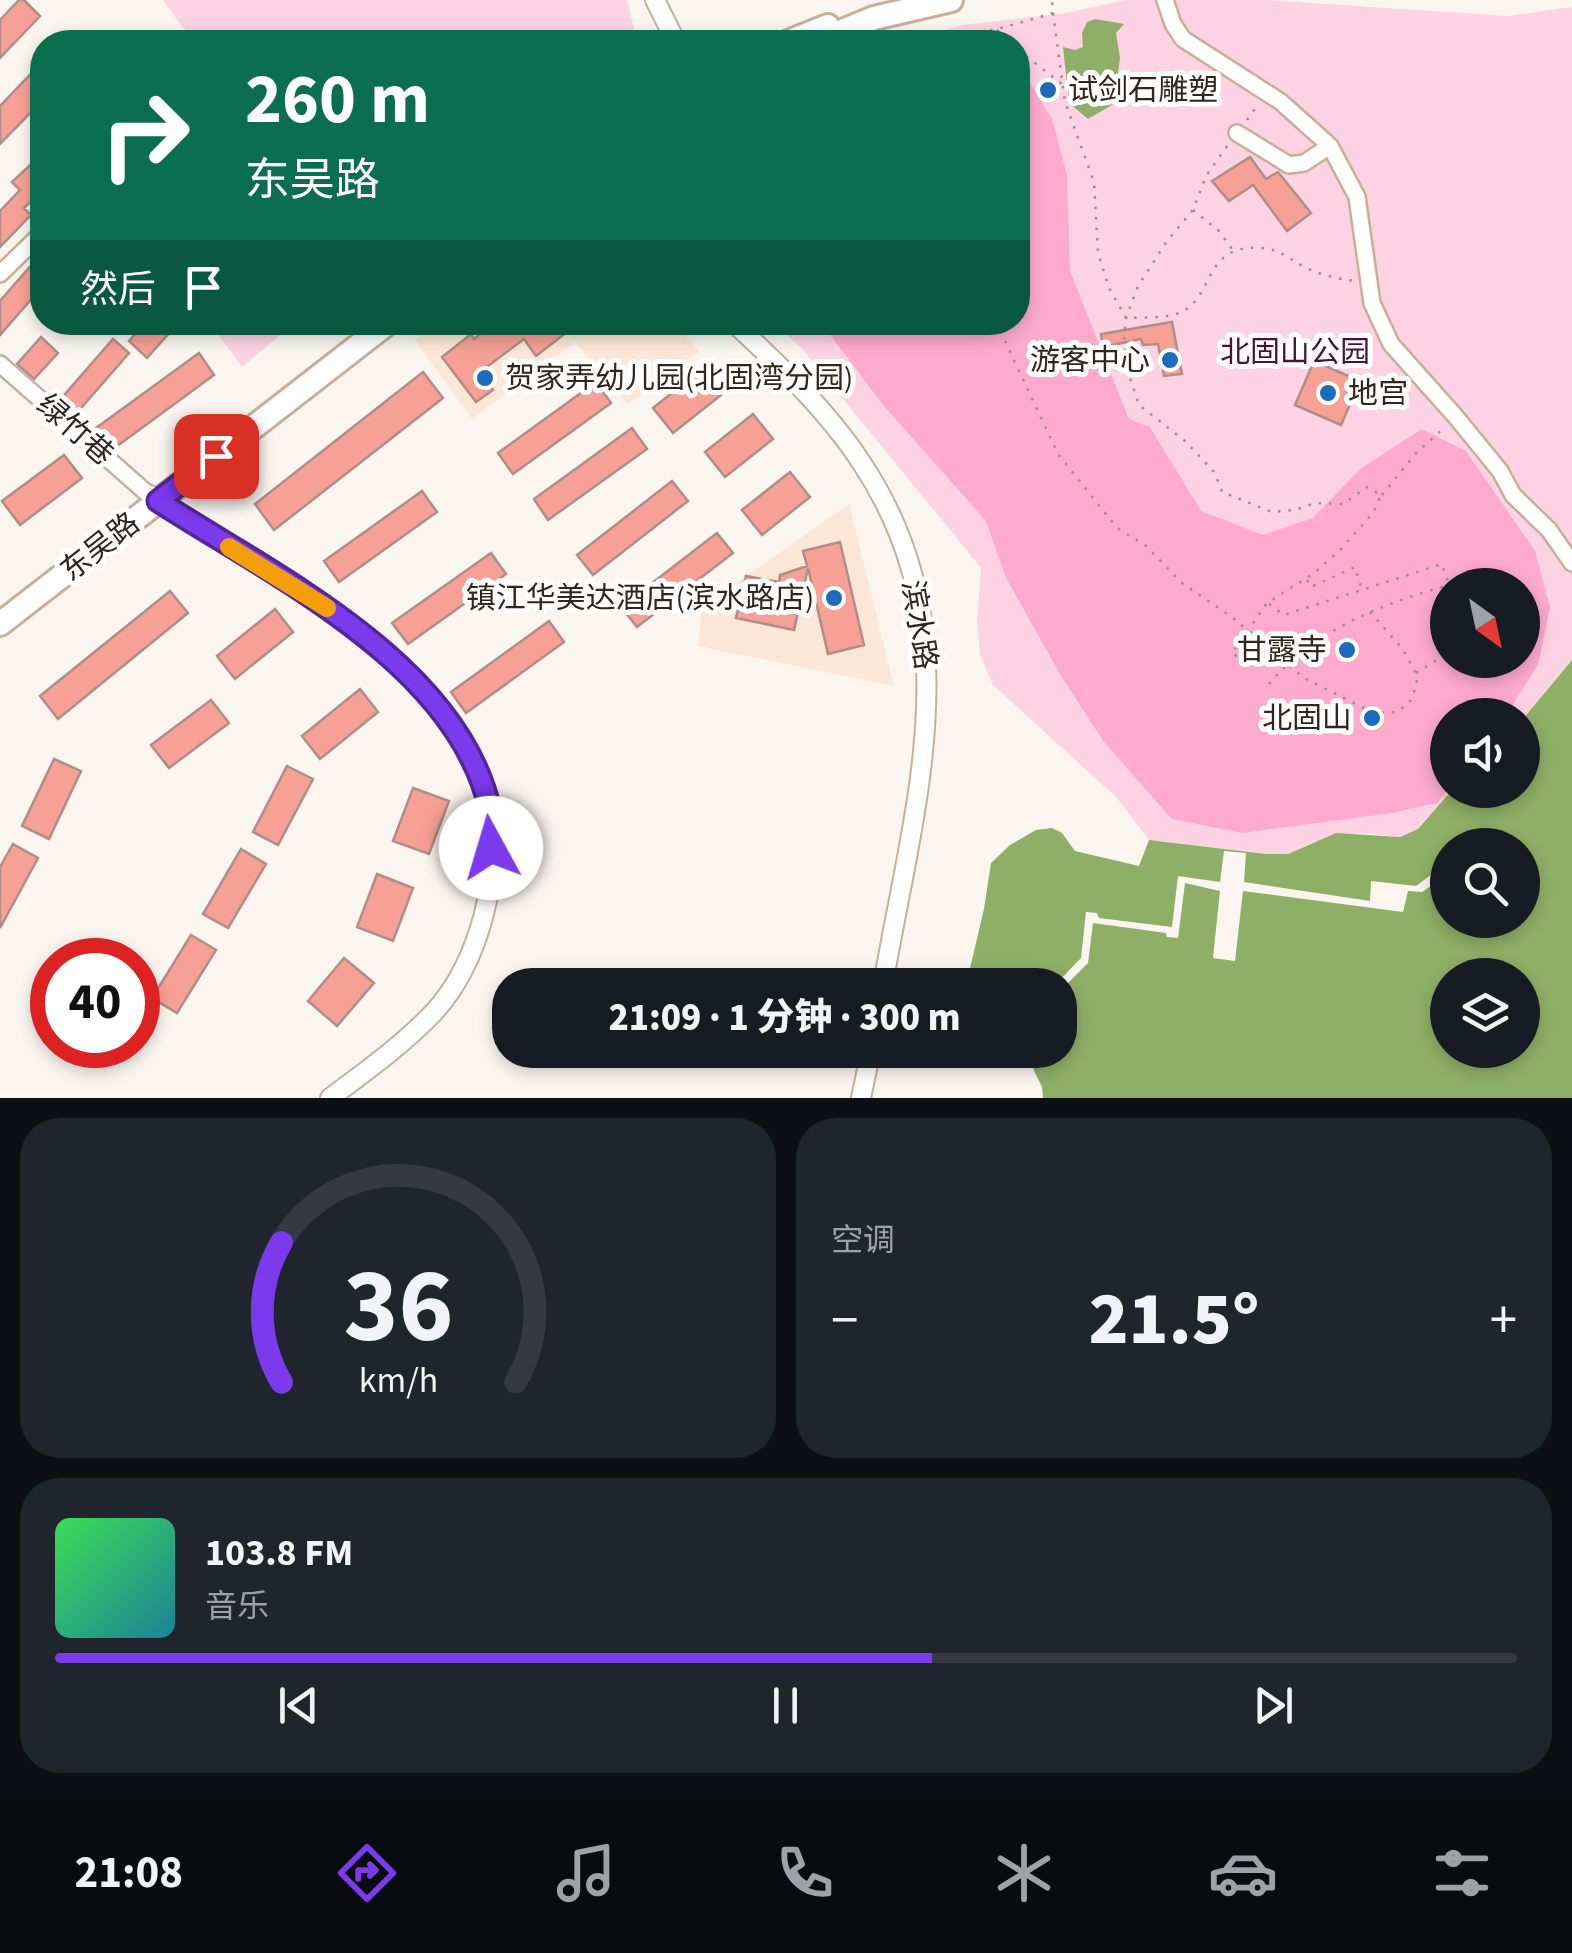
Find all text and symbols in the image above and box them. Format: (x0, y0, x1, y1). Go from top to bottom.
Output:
text: 260 m (245, 50, 430, 150)
place label: 试剑石雕塑 (1068, 69, 1218, 112)
icon: right (80, 70, 210, 200)
marker: 试剑石雕塑 (1037, 79, 1059, 101)
text: 东吴路 (245, 149, 380, 213)
icon: arrive (176, 260, 231, 315)
text: 然后 (80, 263, 156, 317)
park label: 北固山公园 (1220, 331, 1370, 374)
place label: 游客中心 (1030, 339, 1150, 382)
marker: 游客中心 (1159, 349, 1181, 371)
place label: 贺家弄幼儿园(北固湾分园) (505, 357, 853, 400)
marker: 贺家弄幼儿园(北固湾分园) (474, 367, 496, 389)
place label: 地宫 (1348, 372, 1408, 415)
marker: 地宫 (1317, 382, 1339, 404)
street label: 绿竹巷 (27, 384, 123, 476)
pin (174, 414, 259, 499)
icon: arrive (189, 429, 244, 484)
street label: 东吴路 (51, 502, 149, 592)
north arrow (1430, 568, 1540, 678)
map controls (1430, 568, 1540, 1068)
place label: 镇江华美达酒店(滨水路店) (466, 577, 814, 620)
street label: 滨水路 (891, 577, 947, 673)
marker: 镇江华美达酒店(滨水路店) (823, 587, 845, 609)
place label: 甘露寺 (1237, 629, 1327, 672)
marker: 甘露寺 (1336, 639, 1358, 661)
place label: 北固山 (1262, 697, 1352, 740)
button: sound (1430, 698, 1540, 808)
marker: 北固山 (1361, 707, 1383, 729)
position arrow (439, 796, 543, 900)
button: search (1430, 828, 1540, 938)
speed limit sign: 40 (30, 938, 160, 1068)
button: layers (1430, 958, 1540, 1068)
text: 21:09 · 1 分钟 · 300 m (608, 991, 961, 1045)
text: 空调 (831, 1218, 895, 1264)
text: 36 (343, 1234, 453, 1382)
text: 21.5° (1088, 1266, 1260, 1373)
text: − (831, 1282, 858, 1360)
text: + (1490, 1282, 1517, 1360)
text: km/h (358, 1355, 438, 1406)
text: 103.8 FM (205, 1526, 353, 1580)
text: 音乐 (205, 1584, 269, 1630)
icon: previous (271, 1678, 326, 1733)
icon: pause (758, 1678, 813, 1733)
icon: next (1246, 1678, 1301, 1733)
icon: directions (332, 1838, 402, 1908)
icon: music (551, 1838, 621, 1908)
icon: phone (770, 1838, 840, 1908)
icon: climate (989, 1838, 1059, 1908)
icon: car (1208, 1838, 1278, 1908)
icon: filters (1427, 1838, 1497, 1908)
text: 21:08 (75, 1841, 183, 1905)

